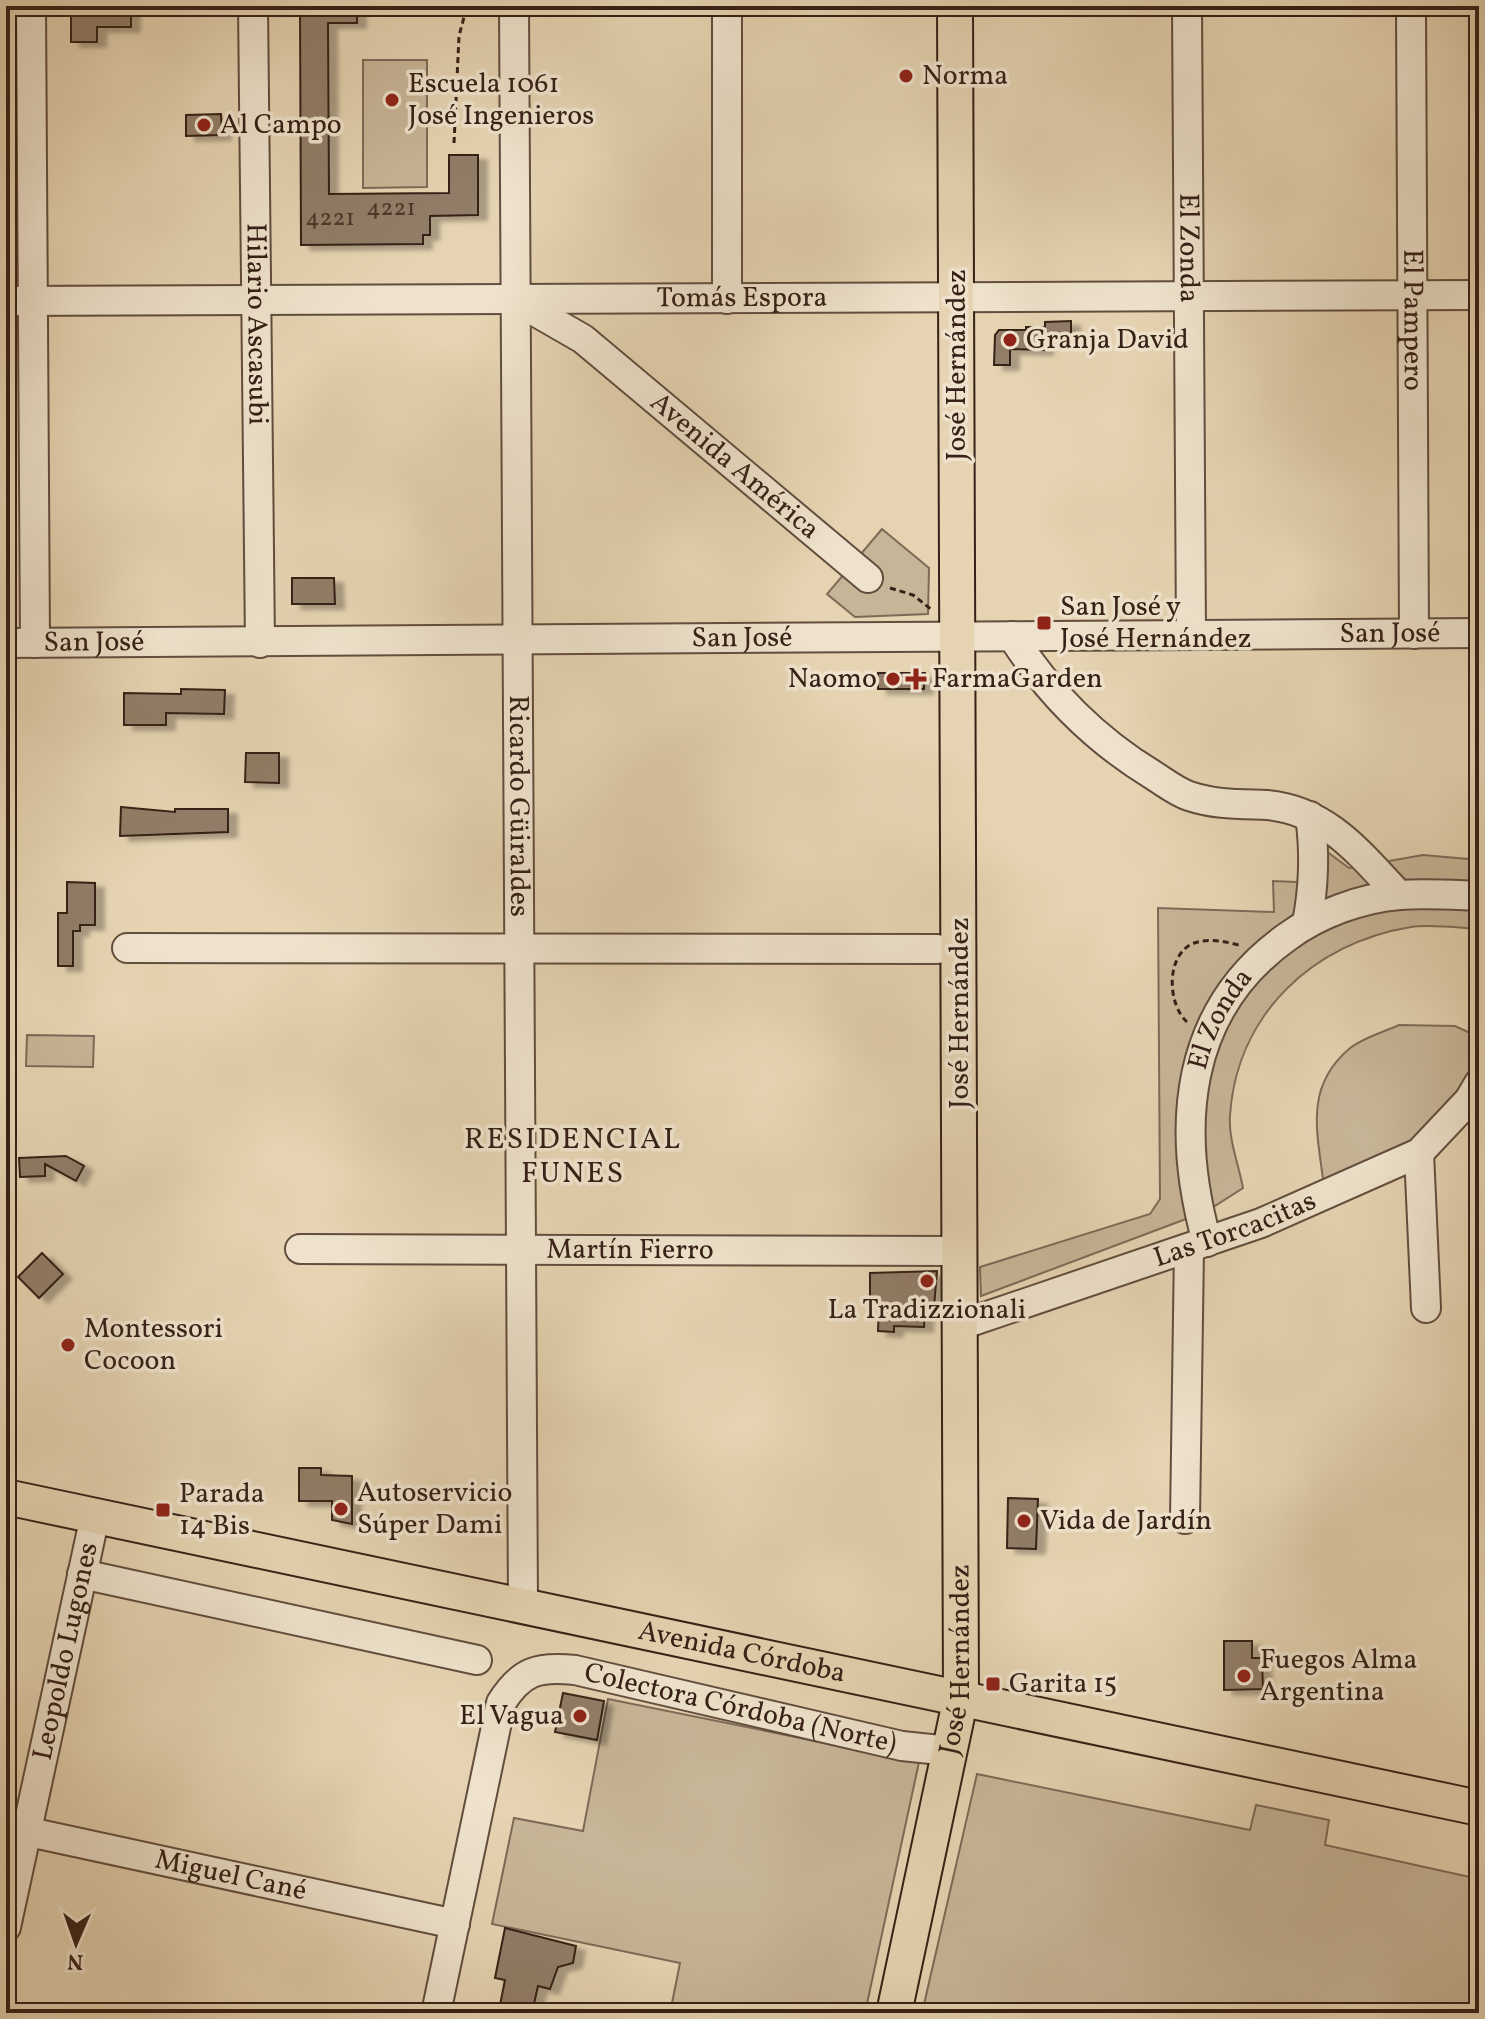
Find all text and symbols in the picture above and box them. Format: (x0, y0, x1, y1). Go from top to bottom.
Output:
place label: Norma (922, 57, 1008, 96)
place label: Escuela 1061 José Ingenieros (408, 65, 594, 136)
marker: Norma (897, 67, 915, 85)
marker: Escuela 1061 José Ingenieros (383, 91, 401, 109)
place label: Al Campo (220, 106, 342, 145)
marker: Al Campo (195, 116, 213, 134)
house number: 4221 (366, 192, 416, 226)
street label: El Zonda (1169, 193, 1208, 303)
house number: 4221 (305, 202, 355, 236)
street label: Hilario Ascasubi (236, 223, 277, 425)
street label: El Pampero (1393, 249, 1432, 391)
street label: José Hernández (938, 269, 977, 461)
street label: Tomás Espora (656, 278, 828, 318)
place label: Granja David (1026, 321, 1189, 360)
marker: Granja David (1001, 331, 1019, 349)
street label: Avenida América (641, 383, 828, 549)
place label: San José y José Hernández (1060, 588, 1252, 659)
marker: San José y José Hernández (1035, 614, 1053, 632)
street label: San José (1339, 614, 1441, 653)
street label: San José (691, 618, 793, 658)
street label: San José (43, 623, 145, 662)
place label: Naomo (788, 660, 877, 699)
place label: FarmaGarden (932, 660, 1103, 699)
marker: Naomo (884, 670, 902, 688)
marker: FarmaGarden (907, 670, 925, 688)
street label: Ricardo Güiraldes (498, 695, 539, 917)
street label: José Hernández (941, 917, 980, 1109)
street label: El Zonda (1178, 960, 1262, 1074)
district label: RESIDENCIAL FUNES (464, 1119, 682, 1195)
street label: Las Torcacitas (1148, 1181, 1322, 1278)
street label: Martín Fierro (546, 1230, 714, 1270)
marker: La Tradizzionali (918, 1272, 936, 1290)
place label: La Tradizzionali (828, 1291, 1026, 1330)
place label: Montessori Cocoon (84, 1310, 223, 1381)
marker: Montessori Cocoon (59, 1336, 77, 1354)
place label: Autoservicio Súper Dami (357, 1474, 512, 1545)
place label: Parada 14 Bis (179, 1475, 265, 1546)
marker: Autoservicio Súper Dami (332, 1500, 350, 1518)
marker: Parada 14 Bis (154, 1501, 172, 1519)
place label: Vida de Jardín (1040, 1502, 1212, 1541)
marker: Vida de Jardín (1015, 1512, 1033, 1530)
street label: Leopoldo Lugones (23, 1539, 108, 1764)
street label: José Hernández (930, 1564, 981, 1759)
street label: Avenida Córdoba (635, 1611, 849, 1693)
place label: Fuegos Alma Argentina (1260, 1641, 1418, 1712)
street label: Colectora Córdoba (Norte) (580, 1653, 901, 1764)
place label: Garita 15 (1009, 1665, 1117, 1704)
marker: Fuegos Alma Argentina (1235, 1667, 1253, 1685)
marker: Garita 15 (984, 1675, 1002, 1693)
place label: El Vagua (459, 1697, 564, 1736)
marker: El Vagua (571, 1707, 589, 1725)
street label: Miguel Cané (151, 1840, 310, 1911)
north arrow (36, 1903, 116, 1983)
text: N (67, 1945, 84, 1976)

